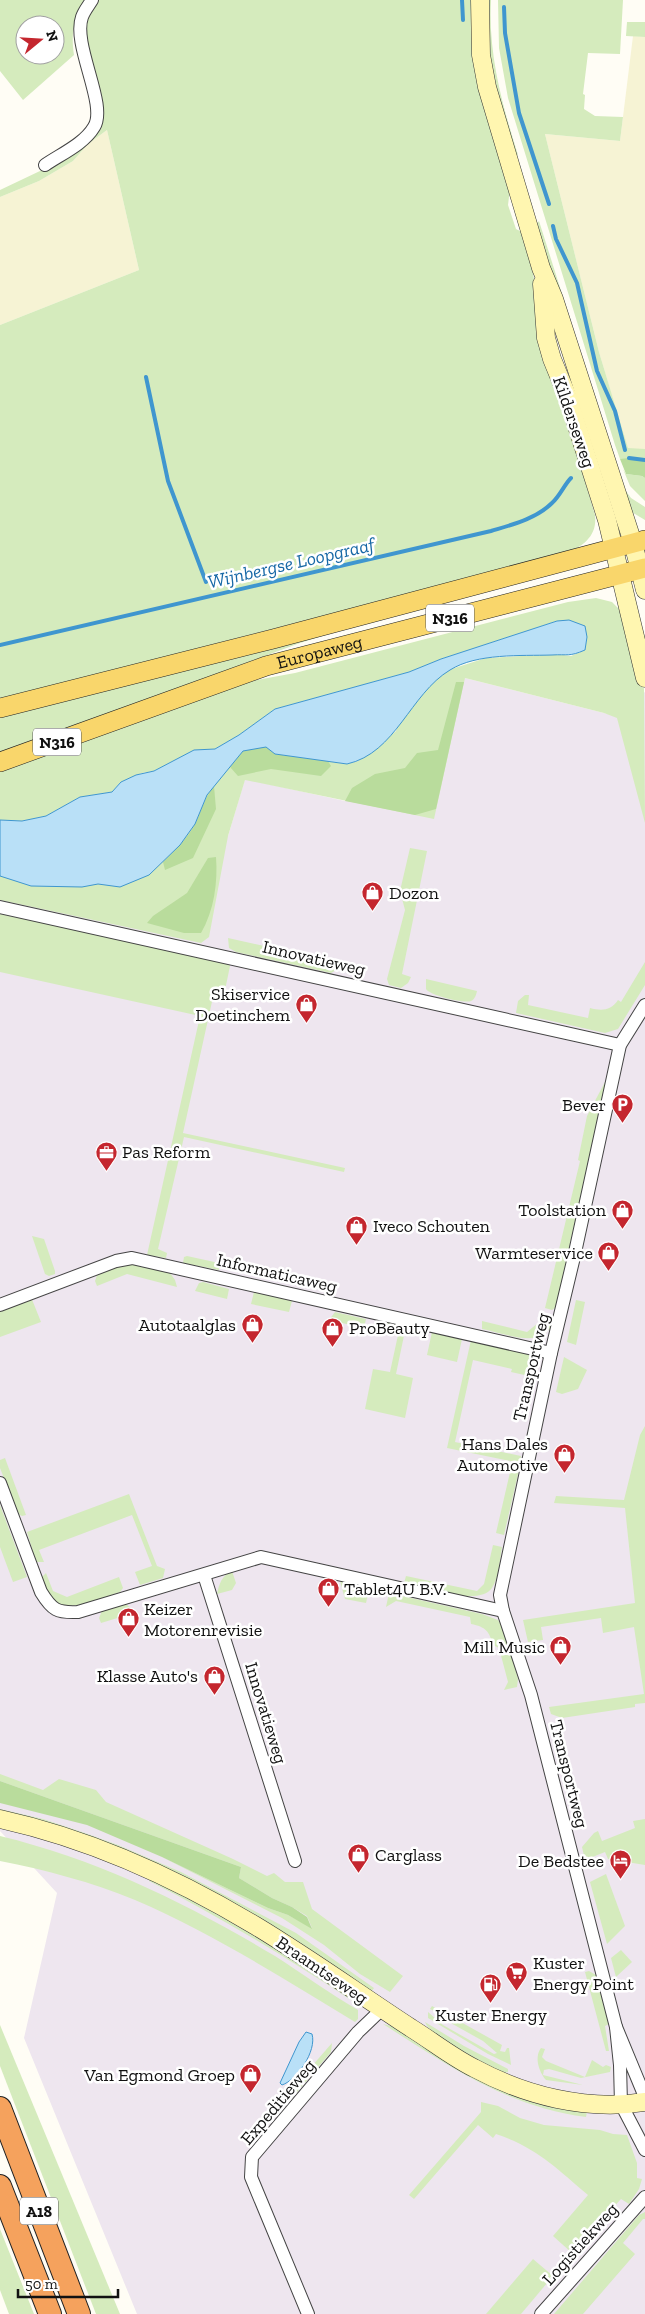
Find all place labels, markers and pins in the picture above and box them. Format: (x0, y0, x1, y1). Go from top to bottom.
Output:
shop icon: Dozon (361, 881, 385, 912)
place label: Dozon (389, 882, 440, 904)
place label: Skiservice Doetinchem (195, 983, 290, 1026)
shop icon: Skiservice Doetinchem (294, 992, 318, 1023)
parking icon: Bever (610, 1093, 634, 1124)
place label: Bever (562, 1094, 606, 1116)
office icon: Pas Reform (94, 1140, 118, 1171)
place label: Pas Reform (122, 1141, 211, 1163)
shop icon: Toolstation (610, 1198, 634, 1229)
place label: Toolstation (518, 1199, 607, 1221)
shop icon: Iveco Schouten (345, 1214, 369, 1245)
place label: Iveco Schouten (373, 1215, 491, 1237)
shop icon: Warmteservice (597, 1241, 621, 1272)
place label: Warmteservice (475, 1242, 593, 1264)
shop icon: Autotaalglas (240, 1313, 264, 1344)
place label: Autotaalglas (139, 1314, 236, 1336)
shop icon: ProBeauty (321, 1316, 345, 1347)
place label: ProBeauty (349, 1317, 431, 1339)
place label: Hans Dales Automotive (457, 1433, 548, 1476)
shop icon: Hans Dales Automotive (552, 1442, 576, 1473)
shop icon: Tablet4U B.V. (316, 1577, 340, 1608)
place label: Tablet4U B.V. (344, 1578, 447, 1600)
place label: Keizer Motorenrevisie (144, 1598, 262, 1641)
shop icon: Keizer Motorenrevisie (116, 1607, 140, 1638)
shop icon: Mill Music (549, 1635, 573, 1666)
place label: Mill Music (464, 1636, 545, 1658)
shop icon: Klasse Auto's (202, 1664, 226, 1695)
place label: Klasse Auto's (97, 1665, 198, 1687)
shop icon: Carglass (347, 1843, 371, 1874)
place label: Carglass (375, 1844, 442, 1866)
hotel icon: De Bedstee (608, 1849, 632, 1880)
place label: De Bedstee (518, 1850, 604, 1872)
place label: Kuster Energy Point (533, 1952, 634, 1995)
supermarket icon: Kuster Energy Point (505, 1961, 529, 1992)
fuel station icon: Kuster Energy (479, 1973, 503, 2004)
place label: Kuster Energy (435, 2004, 548, 2026)
shop icon: Van Egmond Groep (239, 2063, 263, 2094)
place label: Van Egmond Groep (83, 2064, 235, 2086)

